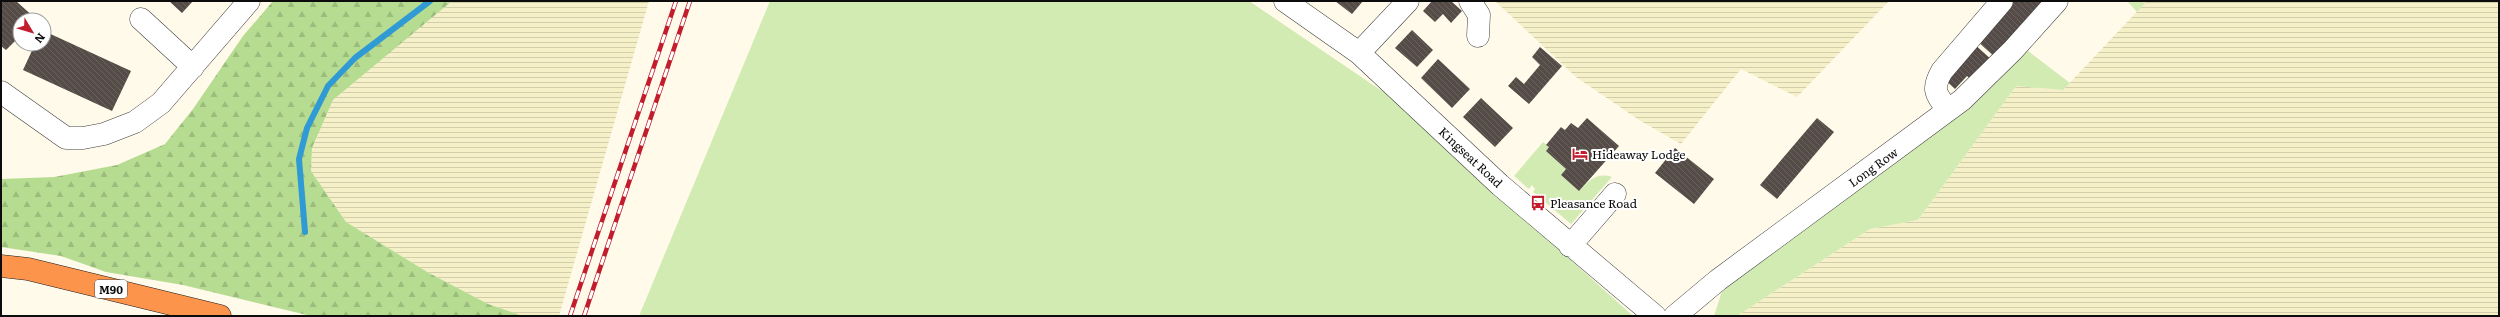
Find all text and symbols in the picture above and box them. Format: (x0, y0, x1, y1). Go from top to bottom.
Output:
north arrow (12, 12, 52, 52)
text: N (32, 30, 50, 47)
street label: Kingseat Road (1435, 123, 1507, 192)
street label: Long Row (1845, 143, 1902, 191)
hotel icon: Hideaway Lodge (1571, 145, 1589, 163)
place label: Hideaway Lodge (1592, 145, 1686, 163)
bus stop icon: Pleasance Road (1529, 194, 1547, 212)
place label: Pleasance Road (1550, 194, 1638, 212)
road number: M90 (95, 280, 127, 298)

